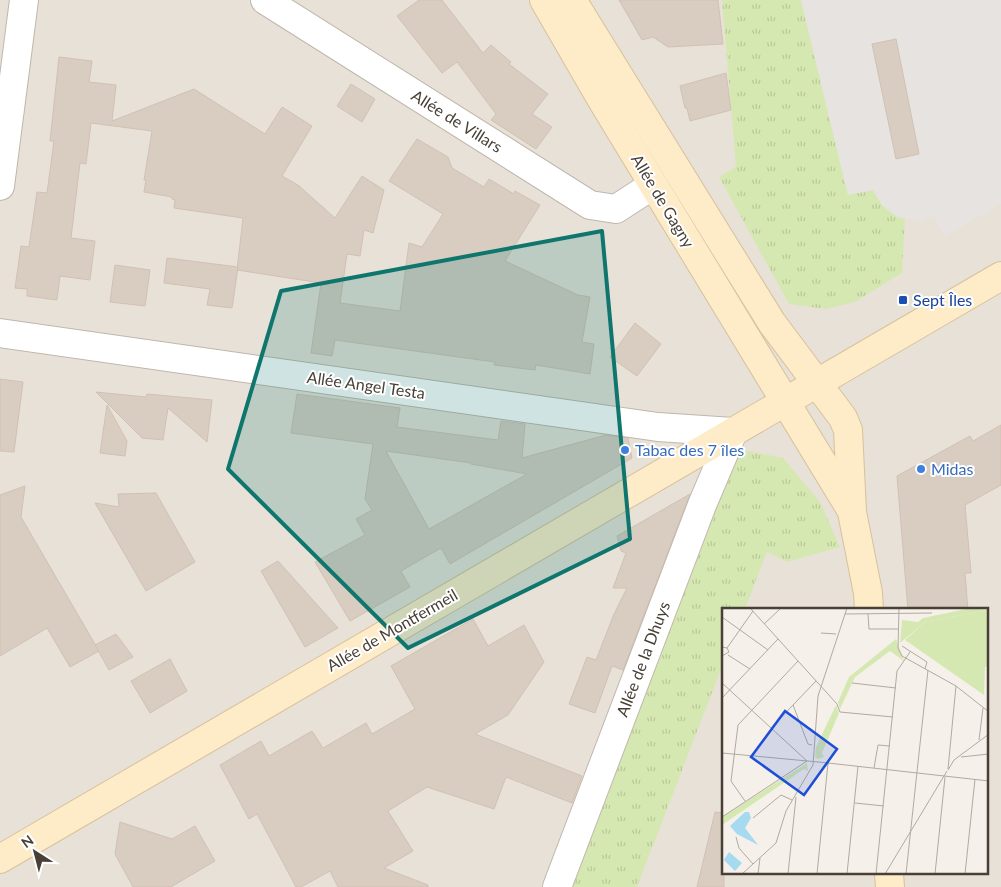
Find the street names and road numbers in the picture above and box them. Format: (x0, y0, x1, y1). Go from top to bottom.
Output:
street label: Allée de Villars (408, 85, 506, 156)
street label: Allée de Gagny (628, 151, 699, 252)
street label: Allée Angel Testa (306, 367, 426, 402)
street label: Allée de Montfermeil (323, 584, 460, 675)
street label: Allée de la Dhuys (612, 599, 673, 719)

